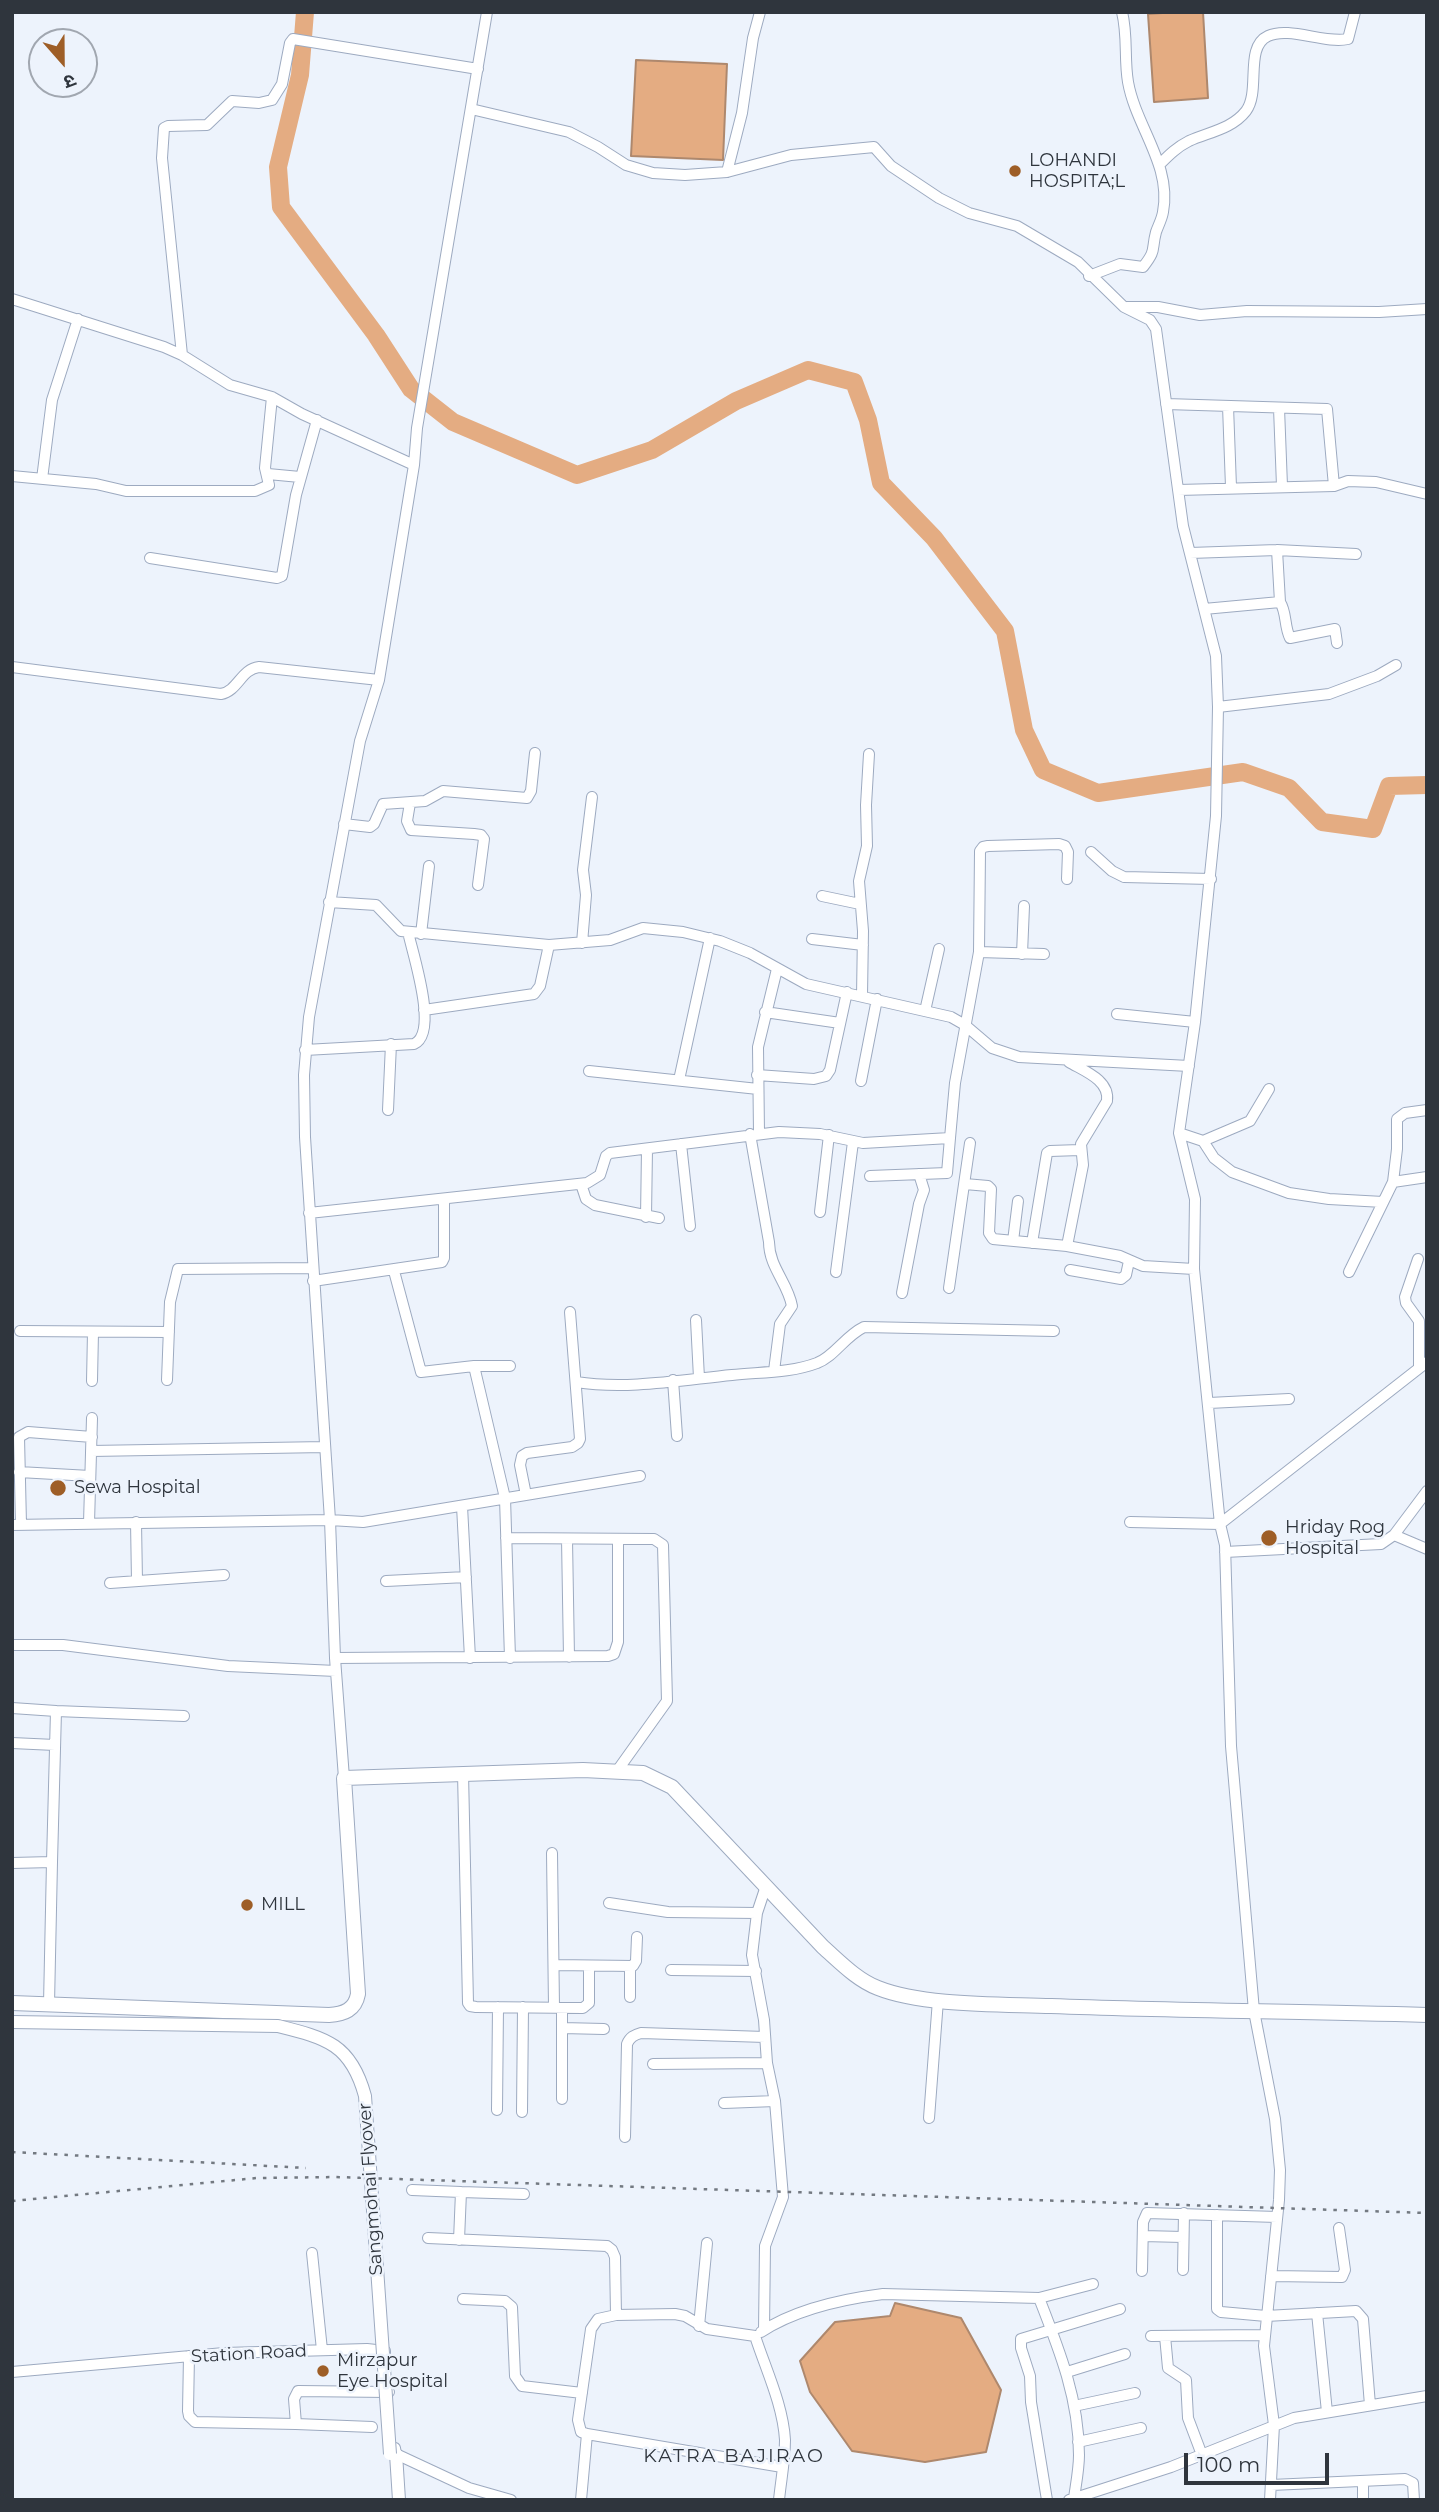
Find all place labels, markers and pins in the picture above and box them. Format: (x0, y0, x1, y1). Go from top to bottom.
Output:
place label: LOHANDI HOSPITA;L (1029, 150, 1125, 192)
marker: LOHANDI HOSPITA;L (1007, 163, 1023, 179)
place label: Sewa Hospital (74, 1477, 201, 1499)
marker: Sewa Hospital (48, 1478, 68, 1498)
place label: Hriday Rog Hospital (1285, 1517, 1385, 1560)
marker: Hriday Rog Hospital (1259, 1528, 1279, 1548)
place label: MILL (261, 1894, 305, 1916)
marker: MILL (239, 1897, 255, 1913)
place label: Mirzapur Eye Hospital (337, 2350, 448, 2392)
marker: Mirzapur Eye Hospital (315, 2363, 331, 2379)

